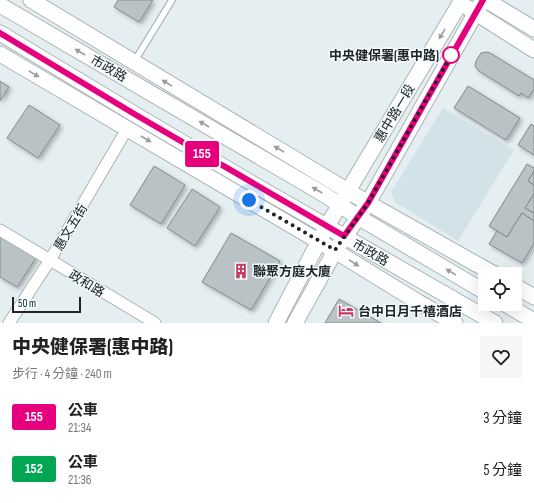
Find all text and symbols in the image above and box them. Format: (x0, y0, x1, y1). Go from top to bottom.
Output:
one-way arrow (438, 28, 445, 39)
marker: 中央健保署(惠中路) (442, 46, 460, 64)
one-way arrow (74, 48, 86, 55)
place label: 中央健保署(惠中路) (329, 48, 439, 64)
street label: 市政路 (88, 52, 129, 86)
one-way arrow (28, 70, 40, 77)
one-way arrow (161, 79, 173, 86)
street label: 惠中路一段 (371, 82, 418, 145)
one-way arrow (198, 121, 210, 128)
one-way arrow (140, 136, 152, 143)
line badge: 155 (179, 141, 225, 167)
text: 155 (193, 145, 211, 162)
one-way arrow (274, 145, 284, 153)
one-way arrow (311, 186, 323, 193)
your location (239, 190, 259, 210)
street label: 惠文五街 (51, 201, 91, 254)
street label: 市政路 (350, 236, 391, 270)
one-way arrow (348, 259, 360, 266)
building icon: 聯聚方庭大廈 (232, 262, 250, 280)
place label: 聯聚方庭大廈 (253, 264, 331, 280)
street label: 政和路 (66, 267, 107, 301)
map controls (478, 267, 522, 311)
button: locate (478, 267, 522, 311)
one-way arrow (445, 269, 457, 276)
scale bar (12, 295, 81, 314)
text: 50 m (18, 297, 36, 310)
hotel icon: 台中日月千禧酒店 (337, 302, 355, 320)
place label: 台中日月千禧酒店 (358, 304, 462, 320)
text: 中央健保署(惠中路) (12, 336, 173, 359)
button: heart (480, 336, 522, 378)
text: 步行 · 4 分鐘 · 240 m (12, 366, 112, 382)
text: 公車 (68, 401, 98, 420)
text: 155 (25, 408, 43, 425)
text: 3 分鐘 (483, 409, 522, 428)
text: 21:34 (68, 420, 91, 436)
text: 公車 (68, 453, 98, 472)
text: 152 (25, 460, 43, 477)
text: 5 分鐘 (484, 461, 522, 480)
text: 21:36 (68, 472, 92, 488)

